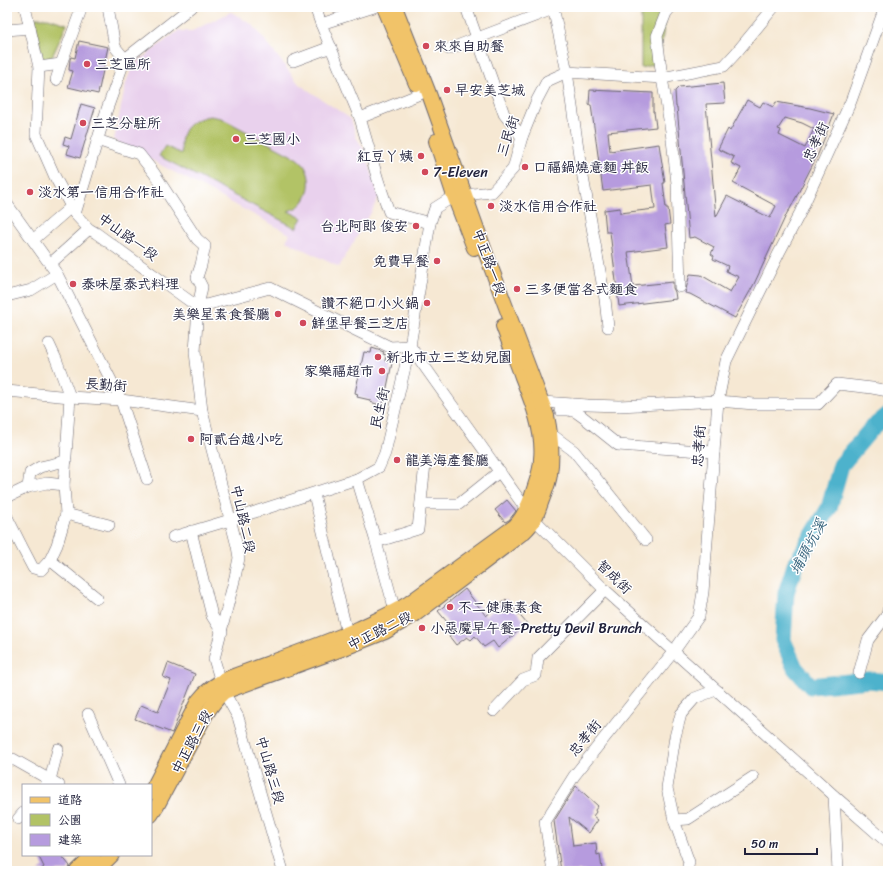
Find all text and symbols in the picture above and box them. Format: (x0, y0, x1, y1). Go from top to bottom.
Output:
place label: 來來自助餐 (434, 34, 504, 59)
marker: 來來自助餐 (421, 41, 431, 51)
place label: 三芝區所 (95, 52, 151, 77)
marker: 三芝區所 (82, 59, 92, 69)
place label: 早安美芝城 (455, 78, 525, 103)
marker: 早安美芝城 (442, 85, 452, 95)
place label: 三芝分駐所 (91, 111, 161, 136)
street label: 三民街 (490, 112, 526, 160)
marker: 三芝分駐所 (78, 118, 88, 128)
street label: 忠孝街 (796, 118, 836, 166)
place label: 三芝國小 (244, 127, 300, 152)
marker: 三芝國小 (231, 134, 241, 144)
place label: 紅豆ㄚ姨 (357, 144, 413, 169)
marker: 紅豆ㄚ姨 (416, 151, 426, 161)
place label: 口福鍋燒意麵 丼飯 (533, 155, 649, 180)
place label: 7-Eleven (433, 160, 488, 185)
marker: 口福鍋燒意麵 丼飯 (520, 162, 530, 172)
marker: 7-Eleven (420, 167, 430, 177)
place label: 淡水第一信用合作社 (38, 180, 164, 205)
marker: 淡水第一信用合作社 (25, 187, 35, 197)
place label: 淡水信用合作社 (499, 194, 597, 219)
marker: 淡水信用合作社 (486, 201, 496, 211)
street label: 中山路一段 (92, 206, 164, 268)
place label: 台北阿郎 俊安 (320, 214, 408, 239)
marker: 台北阿郎 俊安 (411, 221, 421, 231)
street label: 中正路一段 (465, 225, 513, 299)
place label: 免費早餐 (373, 249, 429, 274)
marker: 免費早餐 (432, 256, 442, 266)
place label: 泰味屋泰式料理 (81, 272, 179, 297)
place label: 三多便當各式麵食 (525, 277, 637, 302)
marker: 泰味屋泰式料理 (68, 279, 78, 289)
marker: 三多便當各式麵食 (512, 284, 522, 294)
place label: 讚不絕口小火鍋 (321, 291, 419, 316)
marker: 讚不絕口小火鍋 (422, 298, 432, 308)
place label: 美樂星素食餐廳 (172, 302, 270, 327)
marker: 美樂星素食餐廳 (273, 309, 283, 319)
place label: 鮮堡早餐三芝店 (311, 311, 409, 336)
marker: 鮮堡早餐三芝店 (298, 318, 308, 328)
place label: 新北市立三芝幼兒園 (386, 345, 512, 370)
marker: 新北市立三芝幼兒園 (373, 352, 383, 362)
place label: 家樂福超市 (304, 359, 374, 384)
marker: 家樂福超市 (377, 366, 387, 376)
street label: 長勤街 (84, 371, 128, 399)
street label: 民生街 (363, 385, 397, 431)
street label: 忠孝街 (685, 424, 713, 468)
place label: 阿貳台越小吃 (199, 427, 283, 452)
marker: 阿貳台越小吃 (186, 434, 196, 444)
place label: 龍美海產餐廳 (405, 448, 489, 473)
marker: 龍美海產餐廳 (392, 455, 402, 465)
street label: 中山路二段 (223, 482, 263, 556)
water label: 埔頭坑溪 (782, 514, 834, 580)
street label: 智成街 (590, 553, 638, 601)
place label: 不二健康素食 (458, 595, 542, 620)
marker: 不二健康素食 (445, 602, 455, 612)
street label: 中正路二段 (343, 604, 417, 658)
place label: 小惡魔早午餐-Pretty Devil Brunch (430, 616, 642, 641)
marker: 小惡魔早午餐-Pretty Devil Brunch (417, 623, 427, 633)
street label: 中正路三段 (165, 705, 219, 779)
street label: 忠孝街 (562, 714, 608, 762)
street label: 中山路三段 (248, 733, 292, 807)
legend (22, 784, 152, 856)
text: 道路 (58, 789, 82, 811)
text: 公園 (58, 809, 82, 831)
text: 建築 (58, 829, 82, 851)
scale bar (745, 830, 817, 856)
text: 50 m (751, 833, 778, 855)

